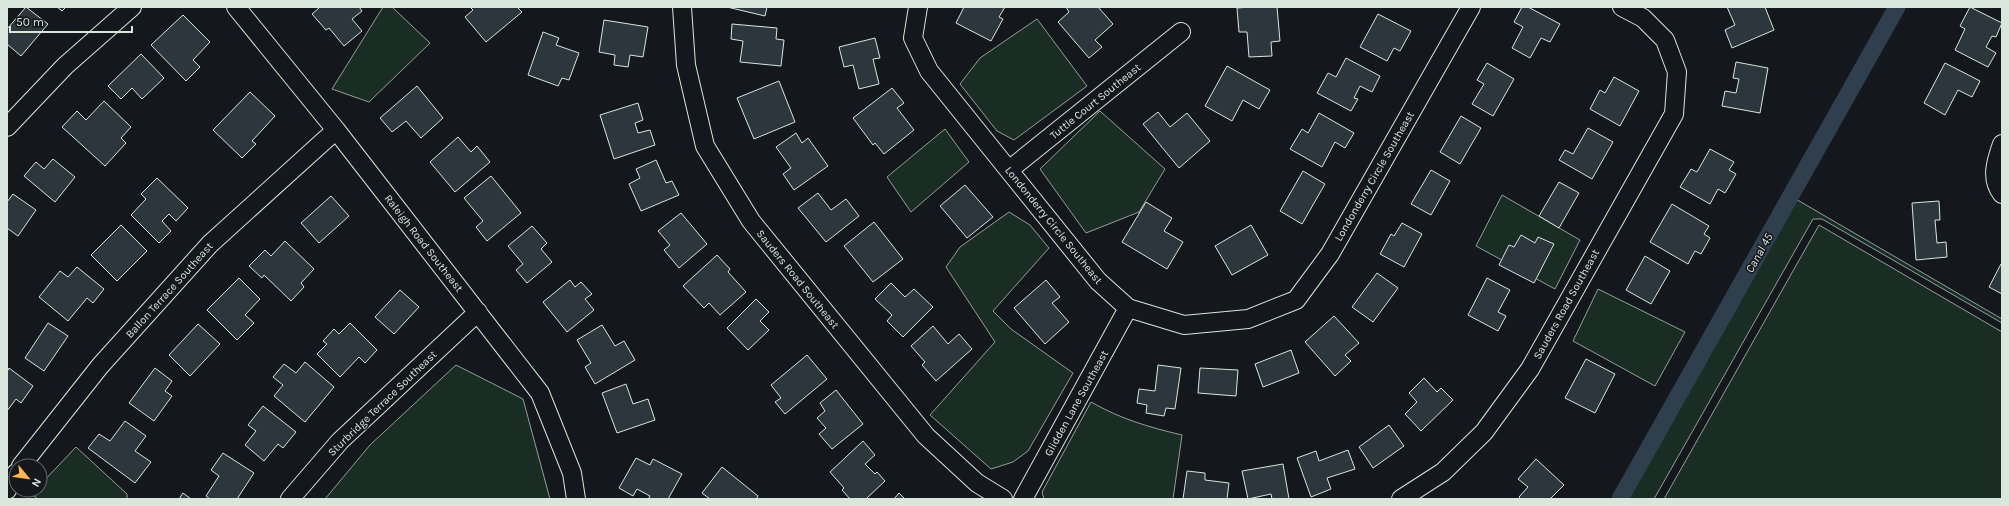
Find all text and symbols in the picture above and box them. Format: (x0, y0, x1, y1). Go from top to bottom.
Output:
scale bar (10, 8, 132, 34)
text: 50 m (16, 15, 44, 29)
street label: Tuttle Court Southeast (1047, 61, 1143, 142)
street label: Londonderry Circle Southeast (1332, 109, 1417, 243)
street label: Londonderry Circle Southeast (1002, 164, 1105, 287)
street label: Raleigh Road Southeast (382, 192, 466, 295)
street label: Sauders Road Southeast (754, 227, 842, 331)
water label: Canal 45 (1742, 231, 1776, 275)
street label: Ballon Terrace Southeast (123, 240, 216, 341)
street label: Sauders Road Southeast (1531, 247, 1602, 361)
street label: Sturbridge Terrace Southeast (325, 348, 439, 459)
street label: Glidden Lane Southeast (1042, 348, 1111, 459)
north arrow (8, 458, 48, 498)
text: N (29, 476, 44, 489)

